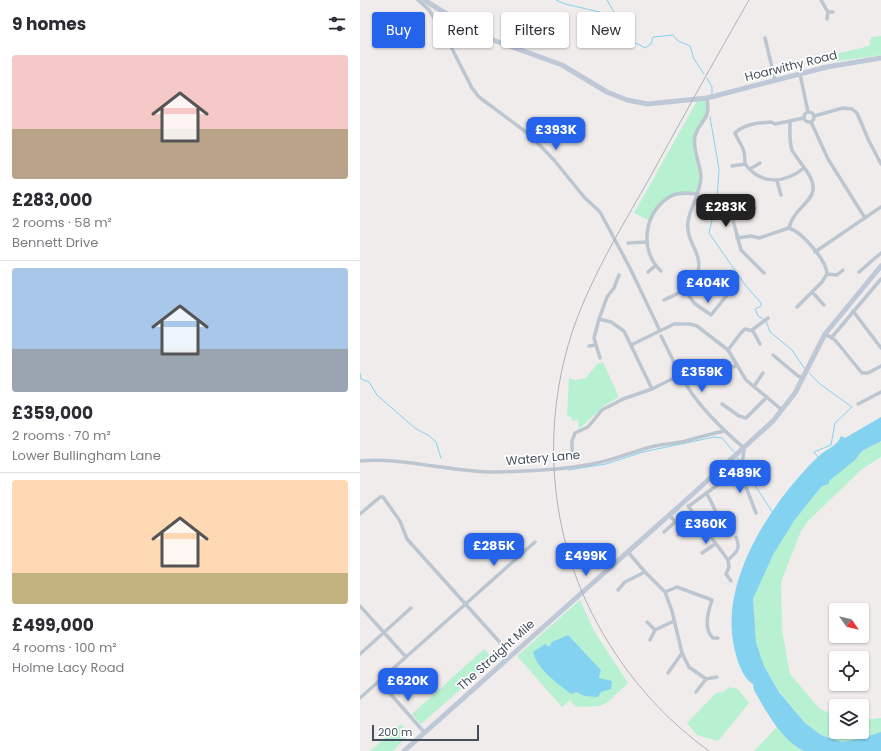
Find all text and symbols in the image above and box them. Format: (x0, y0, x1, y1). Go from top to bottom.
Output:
text: 9 homes (12, 12, 86, 36)
chip: Buy (372, 12, 425, 48)
chip: Rent (433, 12, 493, 48)
chip: Filters (501, 12, 569, 48)
chip: New (577, 12, 635, 48)
icon: filters (326, 13, 348, 35)
street label: Hoarwithy Road (743, 46, 839, 85)
icon: home (144, 81, 216, 153)
pin: £393K (528, 117, 584, 151)
text: £393K (535, 120, 577, 139)
text: £283,000 (12, 188, 92, 212)
pin: £283K (698, 194, 754, 228)
text: £283K (705, 197, 747, 216)
text: 2 rooms · 58 m² (12, 213, 112, 232)
text: Bennett Drive (12, 233, 98, 252)
pin: £404K (680, 270, 736, 304)
text: £404K (686, 273, 730, 292)
icon: home (144, 294, 216, 366)
pin: £359K (674, 359, 730, 393)
text: £359K (681, 362, 723, 381)
text: £359,000 (12, 401, 93, 425)
text: 2 rooms · 70 m² (12, 426, 111, 445)
text: Lower Bullingham Lane (12, 446, 161, 465)
street label: Watery Lane (505, 446, 581, 469)
pin: £489K (712, 460, 768, 494)
text: £489K (719, 463, 761, 482)
icon: home (144, 506, 216, 578)
pin: £360K (678, 511, 734, 545)
text: £360K (685, 514, 727, 533)
pin: £285K (466, 533, 522, 567)
text: £285K (473, 536, 515, 555)
pin: £499K (558, 543, 614, 577)
text: £499K (565, 546, 607, 565)
north arrow (829, 603, 869, 643)
map controls (829, 603, 869, 739)
text: £499,000 (12, 613, 94, 637)
street label: The Straight Mile (453, 615, 538, 694)
text: 4 rooms · 100 m² (12, 638, 117, 657)
button: locate (829, 651, 869, 691)
text: Holme Lacy Road (12, 658, 124, 677)
pin: £620K (380, 668, 436, 702)
text: £620K (387, 671, 429, 690)
button: layers (829, 699, 869, 739)
scale bar (372, 723, 479, 742)
text: 200 m (378, 724, 412, 740)

